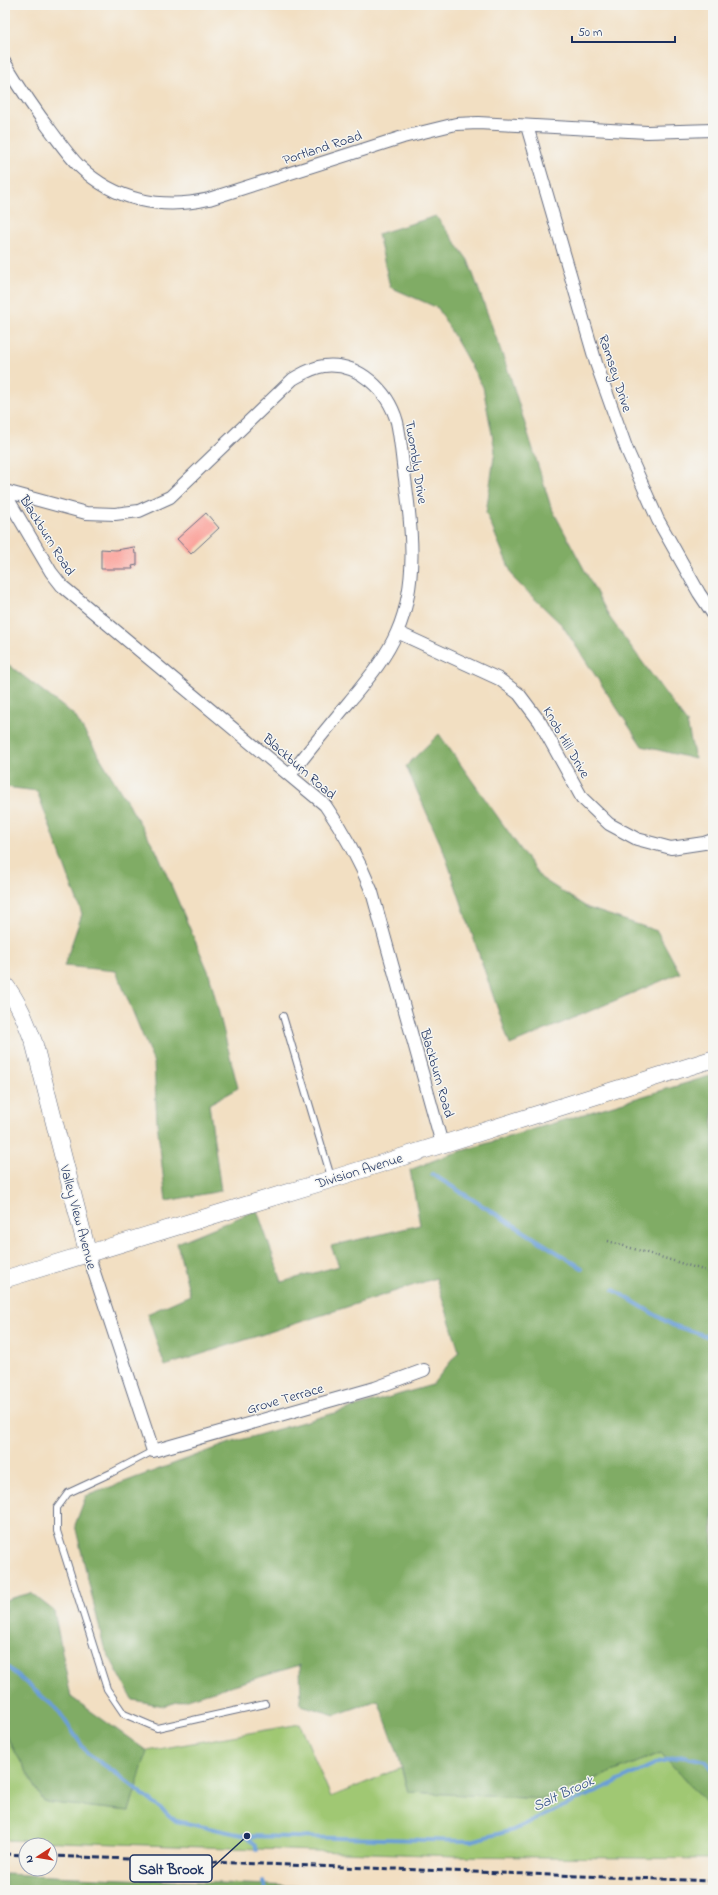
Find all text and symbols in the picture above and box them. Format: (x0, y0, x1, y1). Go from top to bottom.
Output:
scale bar (572, 18, 675, 44)
text: 50 m (578, 24, 602, 42)
street label: Portland Road (280, 126, 365, 171)
street label: Ramsey Drive (591, 332, 637, 416)
street label: Twombly Drive (398, 419, 433, 506)
street label: Blackburn Road (13, 491, 80, 580)
street label: Knob Hill Drive (537, 703, 595, 783)
street label: Blackburn Road (257, 729, 340, 805)
street label: Blackburn Road (414, 1026, 459, 1120)
street label: Division Avenue (312, 1148, 406, 1195)
street label: Valley View Avenue (52, 1162, 102, 1273)
street label: Grove Terrace (245, 1378, 327, 1420)
water label: Salt Brook (529, 1769, 599, 1818)
north arrow (18, 1837, 58, 1877)
text: N (21, 1854, 38, 1864)
callout: Salt Brook (130, 1855, 212, 1882)
text: Salt Brook (138, 1859, 204, 1881)

